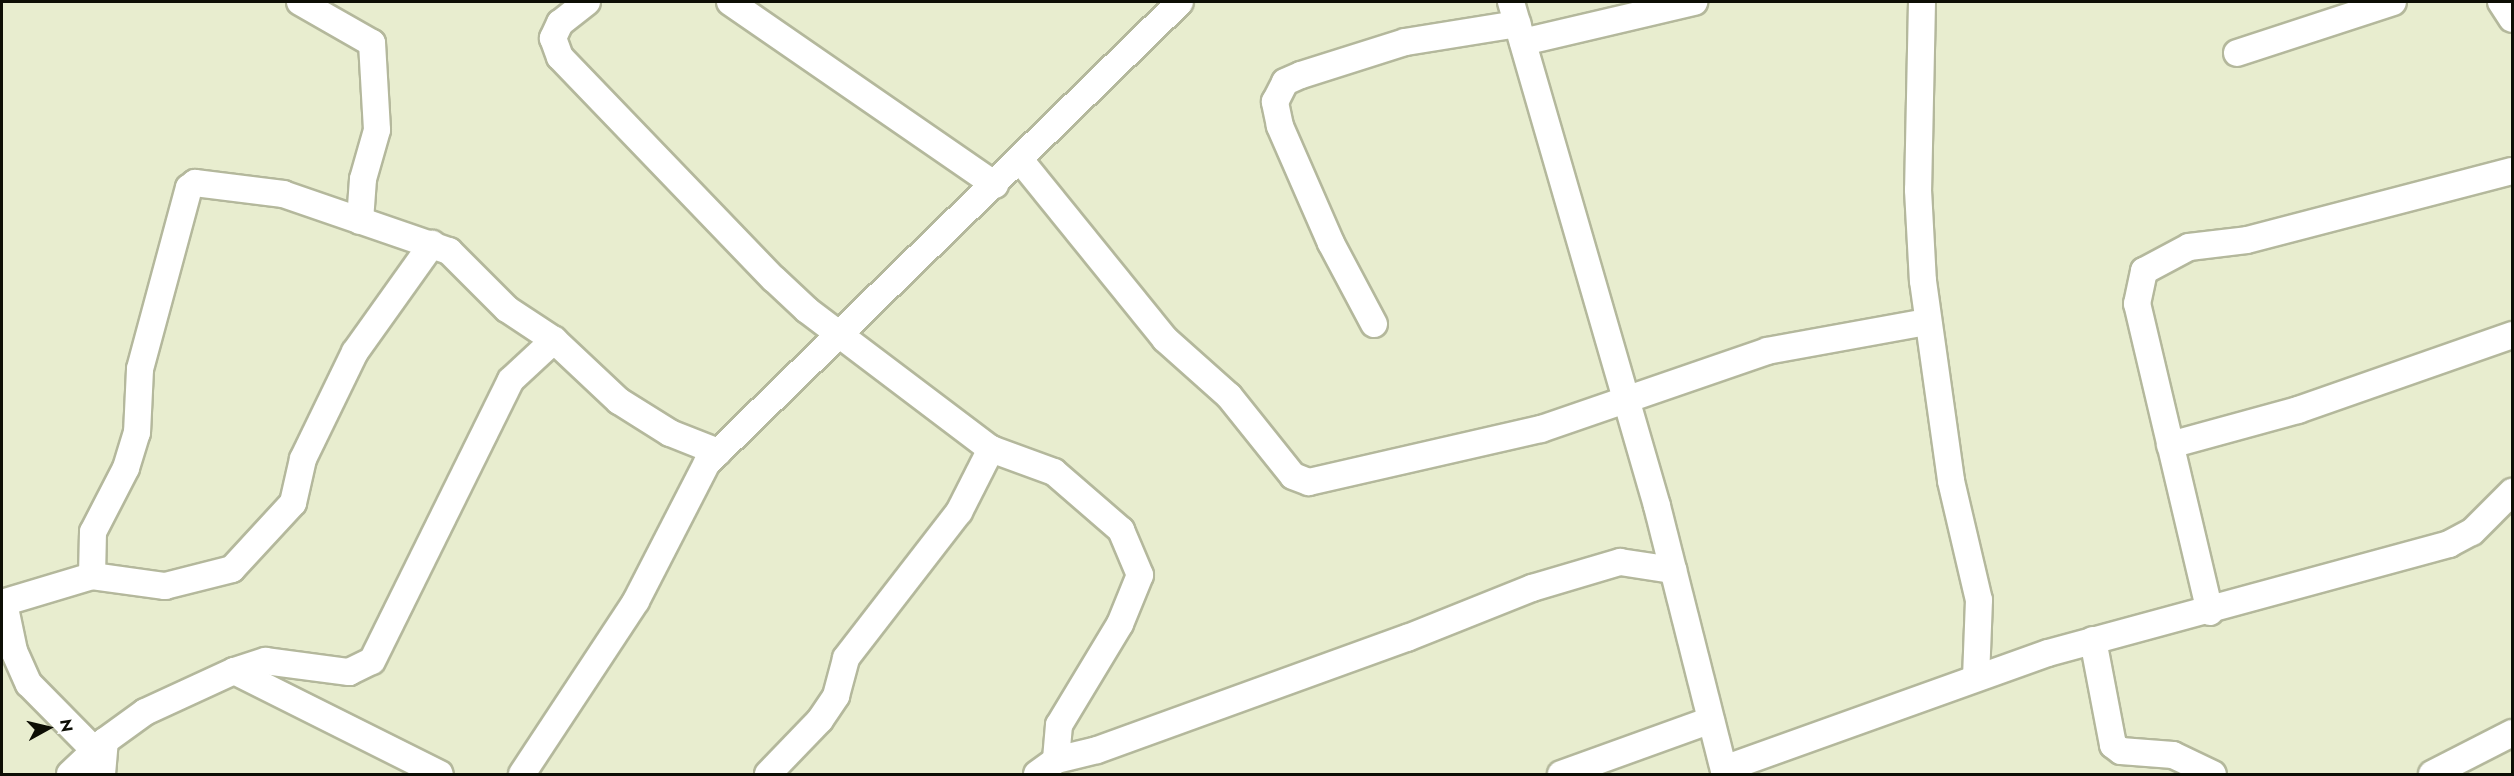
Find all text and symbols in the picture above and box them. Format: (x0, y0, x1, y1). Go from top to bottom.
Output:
north arrow (18, 698, 78, 758)
text: N (54, 718, 79, 733)

